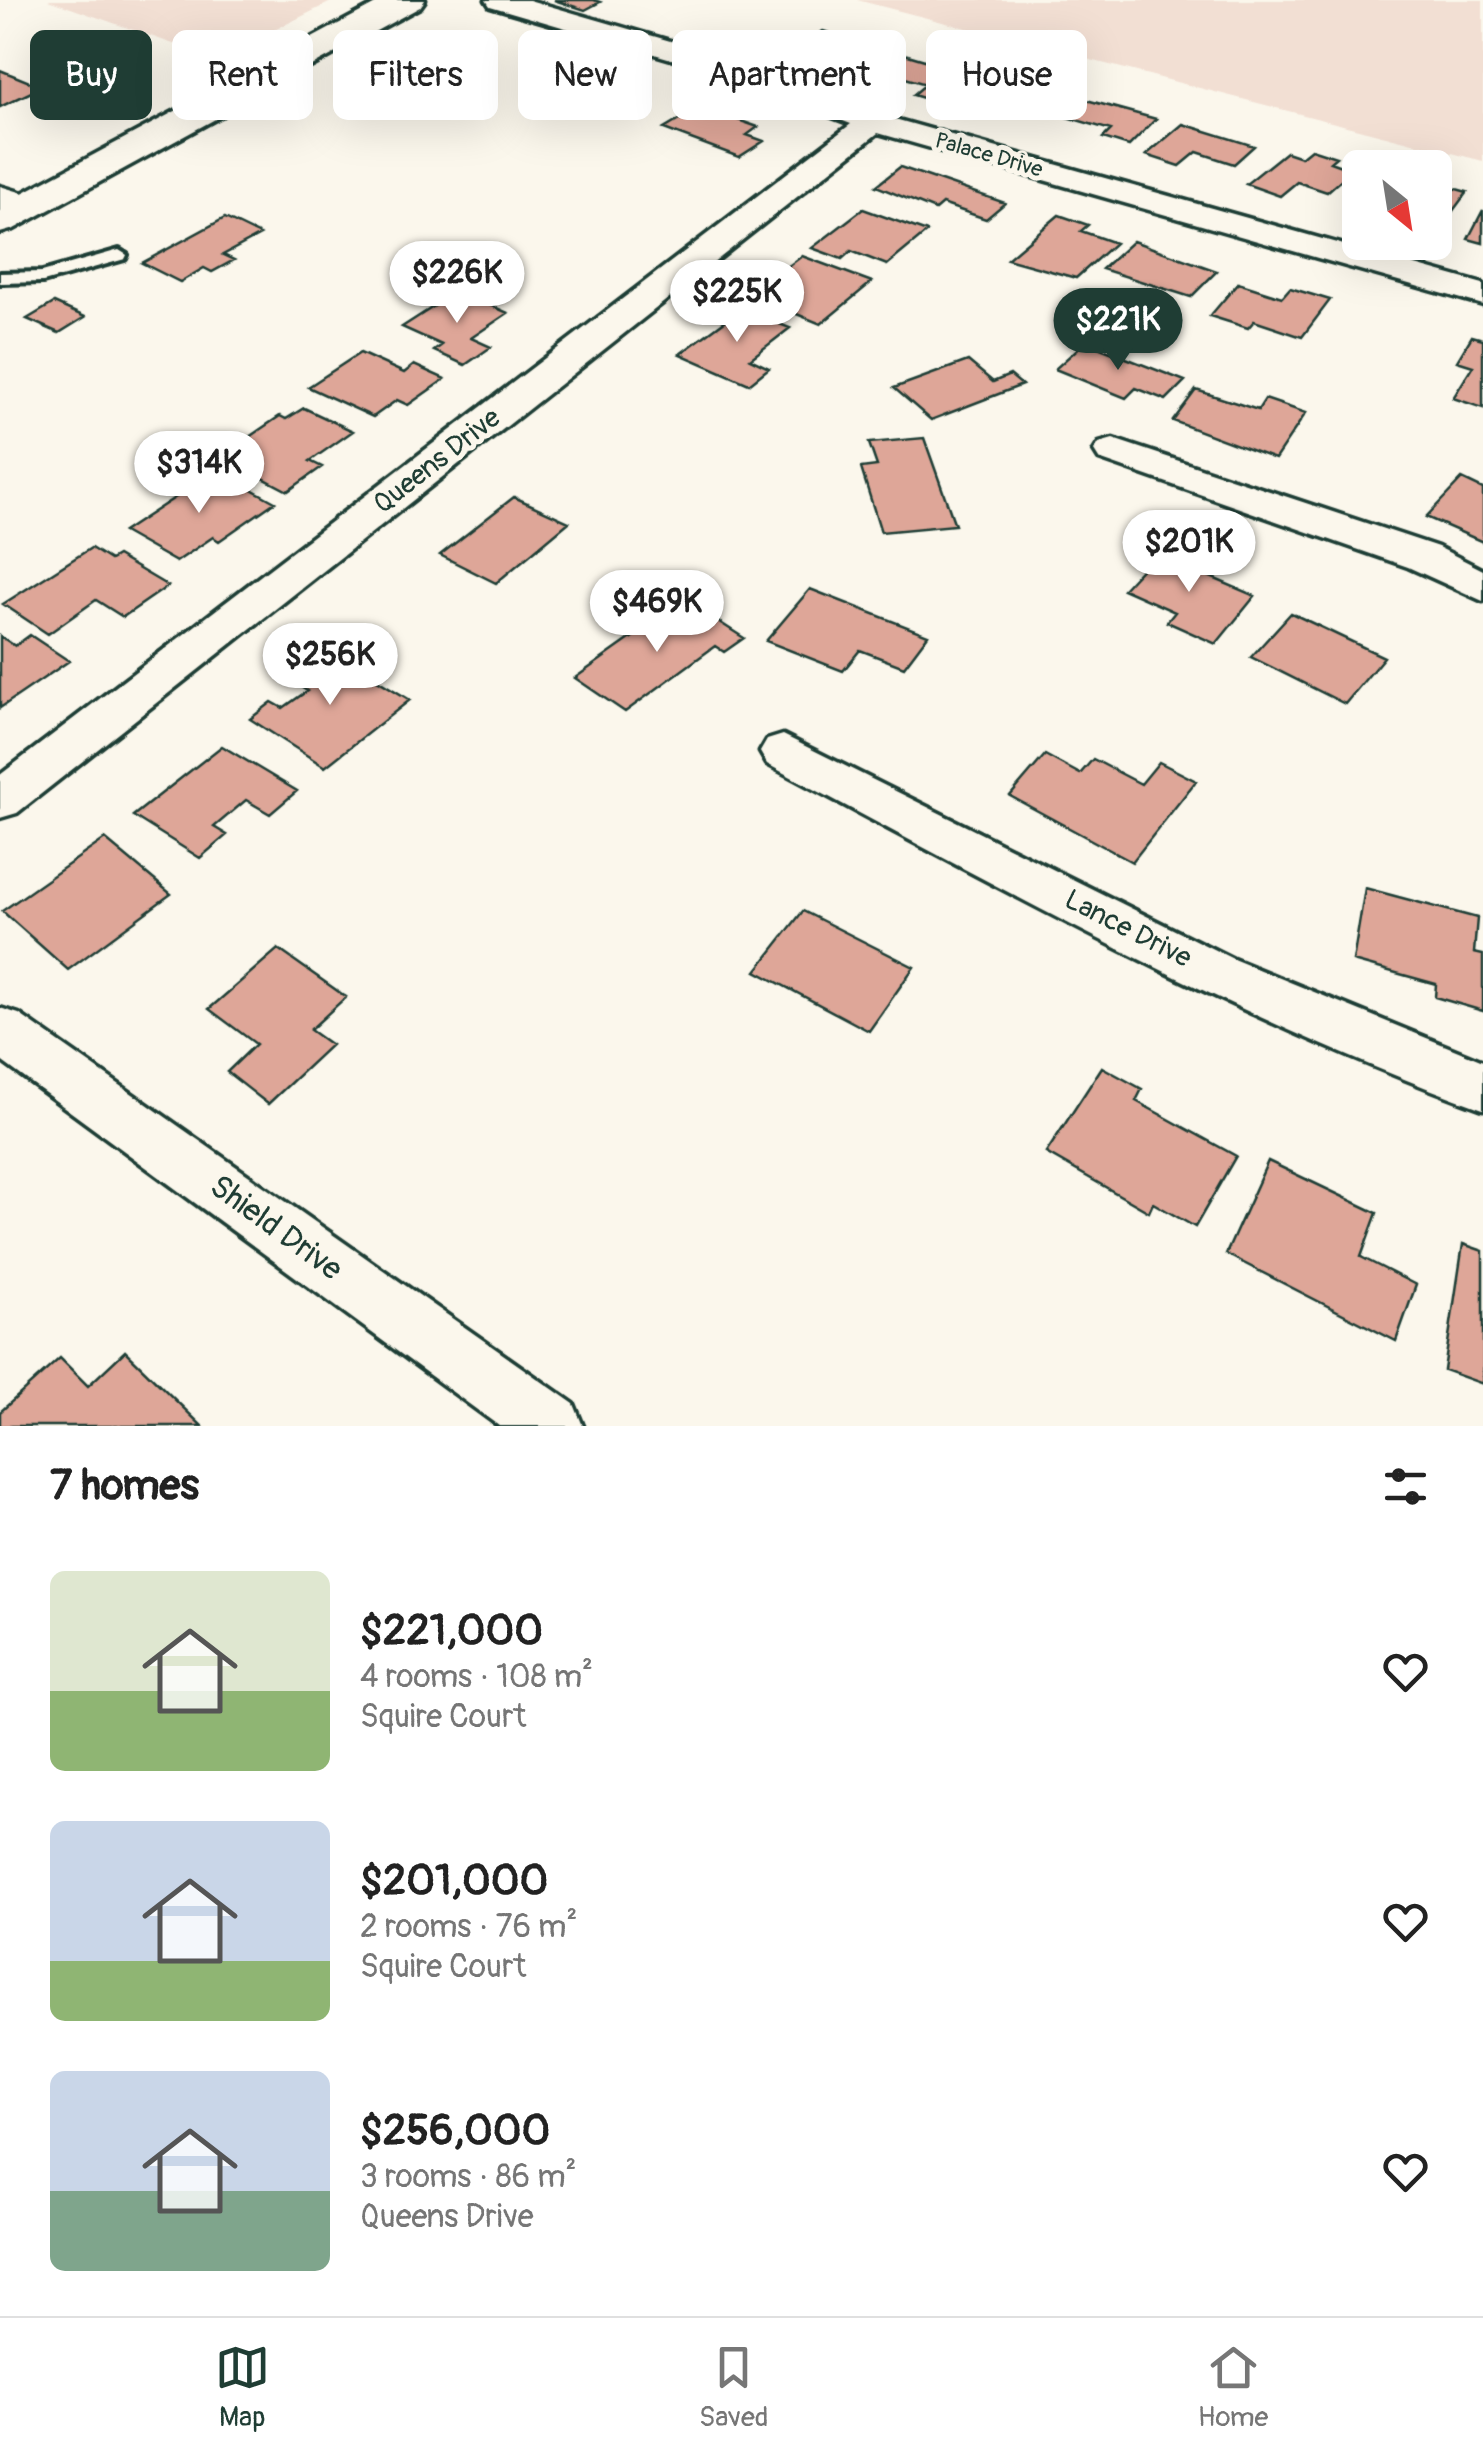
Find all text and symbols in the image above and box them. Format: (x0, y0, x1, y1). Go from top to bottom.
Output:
chip: Buy (30, 30, 152, 120)
chip: Rent (172, 30, 313, 120)
chip: Filters (333, 30, 498, 120)
chip: New (518, 30, 652, 120)
chip: Apartment (672, 30, 906, 120)
chip: House (926, 30, 1087, 120)
street label: Palace Drive (932, 126, 1046, 184)
north arrow (1342, 150, 1452, 260)
map controls (1342, 150, 1452, 260)
pin: $226K (387, 241, 527, 326)
text: $226K (411, 253, 503, 293)
pin: $225K (667, 260, 807, 345)
text: $225K (692, 272, 782, 312)
pin: $221K (1048, 288, 1188, 373)
text: $221K (1076, 300, 1160, 340)
street label: Queens Drive (366, 400, 508, 522)
pin: $314K (129, 431, 269, 516)
text: $314K (156, 443, 242, 483)
pin: $201K (1119, 510, 1259, 595)
text: $201K (1145, 522, 1233, 562)
pin: $469K (587, 570, 727, 655)
text: $469K (612, 582, 702, 622)
pin: $256K (260, 623, 400, 708)
text: $256K (285, 635, 375, 675)
street label: Lance Drive (1059, 882, 1197, 976)
street label: Shield Drive (202, 1167, 350, 1290)
icon: filters (1378, 1459, 1433, 1514)
text: 7 homes (50, 1460, 199, 1512)
text: $221,000 (360, 1605, 543, 1657)
icon: home (130, 1611, 250, 1731)
icon: heart (1378, 1644, 1433, 1699)
text: 4 rooms · 108 m² (360, 1657, 593, 1697)
text: Squire Court (360, 1697, 526, 1737)
text: $201,000 (360, 1855, 548, 1907)
icon: home (130, 1861, 250, 1981)
icon: heart (1378, 1894, 1433, 1949)
text: 2 rooms · 76 m² (360, 1907, 577, 1947)
text: Squire Court (360, 1947, 526, 1987)
text: $256,000 (360, 2105, 550, 2157)
icon: home (130, 2111, 250, 2231)
icon: heart (1378, 2144, 1433, 2199)
text: 3 rooms · 86 m² (360, 2157, 577, 2197)
text: Queens Drive (360, 2197, 534, 2237)
tab: Map (215, 2340, 270, 2435)
tab: Saved (699, 2340, 768, 2435)
tab: Home (1198, 2340, 1268, 2435)

